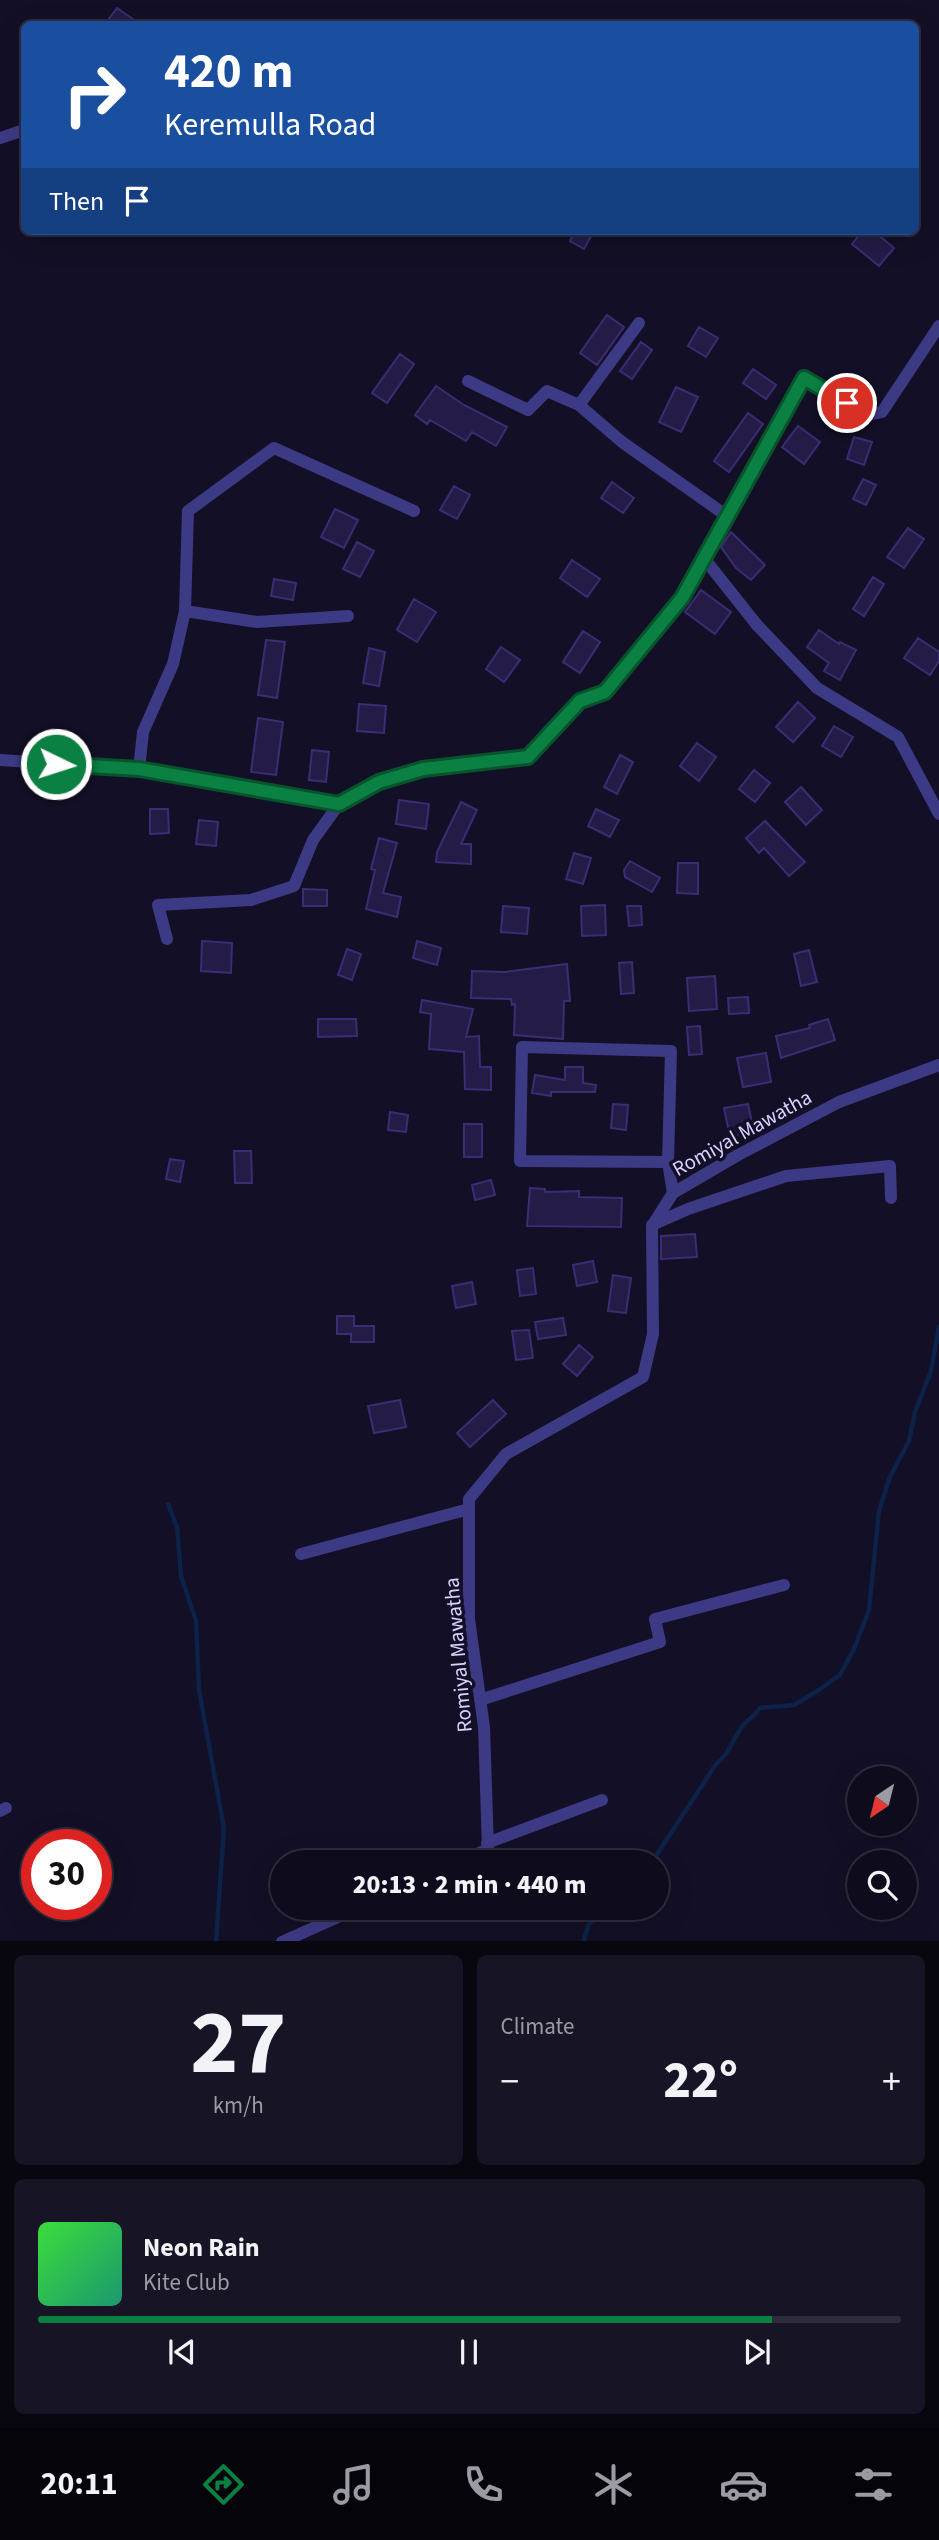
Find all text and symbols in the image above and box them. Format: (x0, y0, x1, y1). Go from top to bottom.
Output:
text: 420 m (164, 37, 293, 107)
icon: right (49, 49, 140, 140)
text: Keremulla Road (164, 102, 376, 148)
icon: arrive (118, 182, 156, 220)
text: Then (49, 183, 104, 220)
pin (817, 373, 877, 433)
icon: arrive (828, 384, 866, 422)
position arrow (19, 727, 93, 801)
street label: Romiyal Mawatha (667, 1082, 817, 1184)
street label: Romiyal Mawatha (436, 1576, 480, 1734)
north arrow (847, 1766, 917, 1836)
map controls (847, 1766, 917, 1920)
speed limit sign: 30 (21, 1829, 112, 1920)
button: search (847, 1850, 917, 1920)
text: 20:13 · 2 min · 440 m (353, 1866, 586, 1903)
text: 27 (190, 1979, 286, 2108)
text: Climate (501, 2010, 574, 2043)
text: 22° (663, 2044, 738, 2118)
text: − (501, 2055, 519, 2109)
text: + (882, 2055, 901, 2109)
text: km/h (213, 2089, 264, 2122)
text: Neon Rain (143, 2229, 260, 2266)
text: Kite Club (143, 2266, 230, 2299)
icon: previous (163, 2333, 201, 2371)
icon: pause (450, 2333, 488, 2371)
icon: next (738, 2333, 776, 2371)
icon: directions (199, 2460, 248, 2509)
icon: music (329, 2460, 378, 2509)
icon: phone (459, 2460, 508, 2509)
icon: climate (589, 2460, 638, 2509)
icon: car (719, 2460, 768, 2509)
icon: filters (849, 2460, 898, 2509)
text: 20:11 (41, 2461, 118, 2507)

